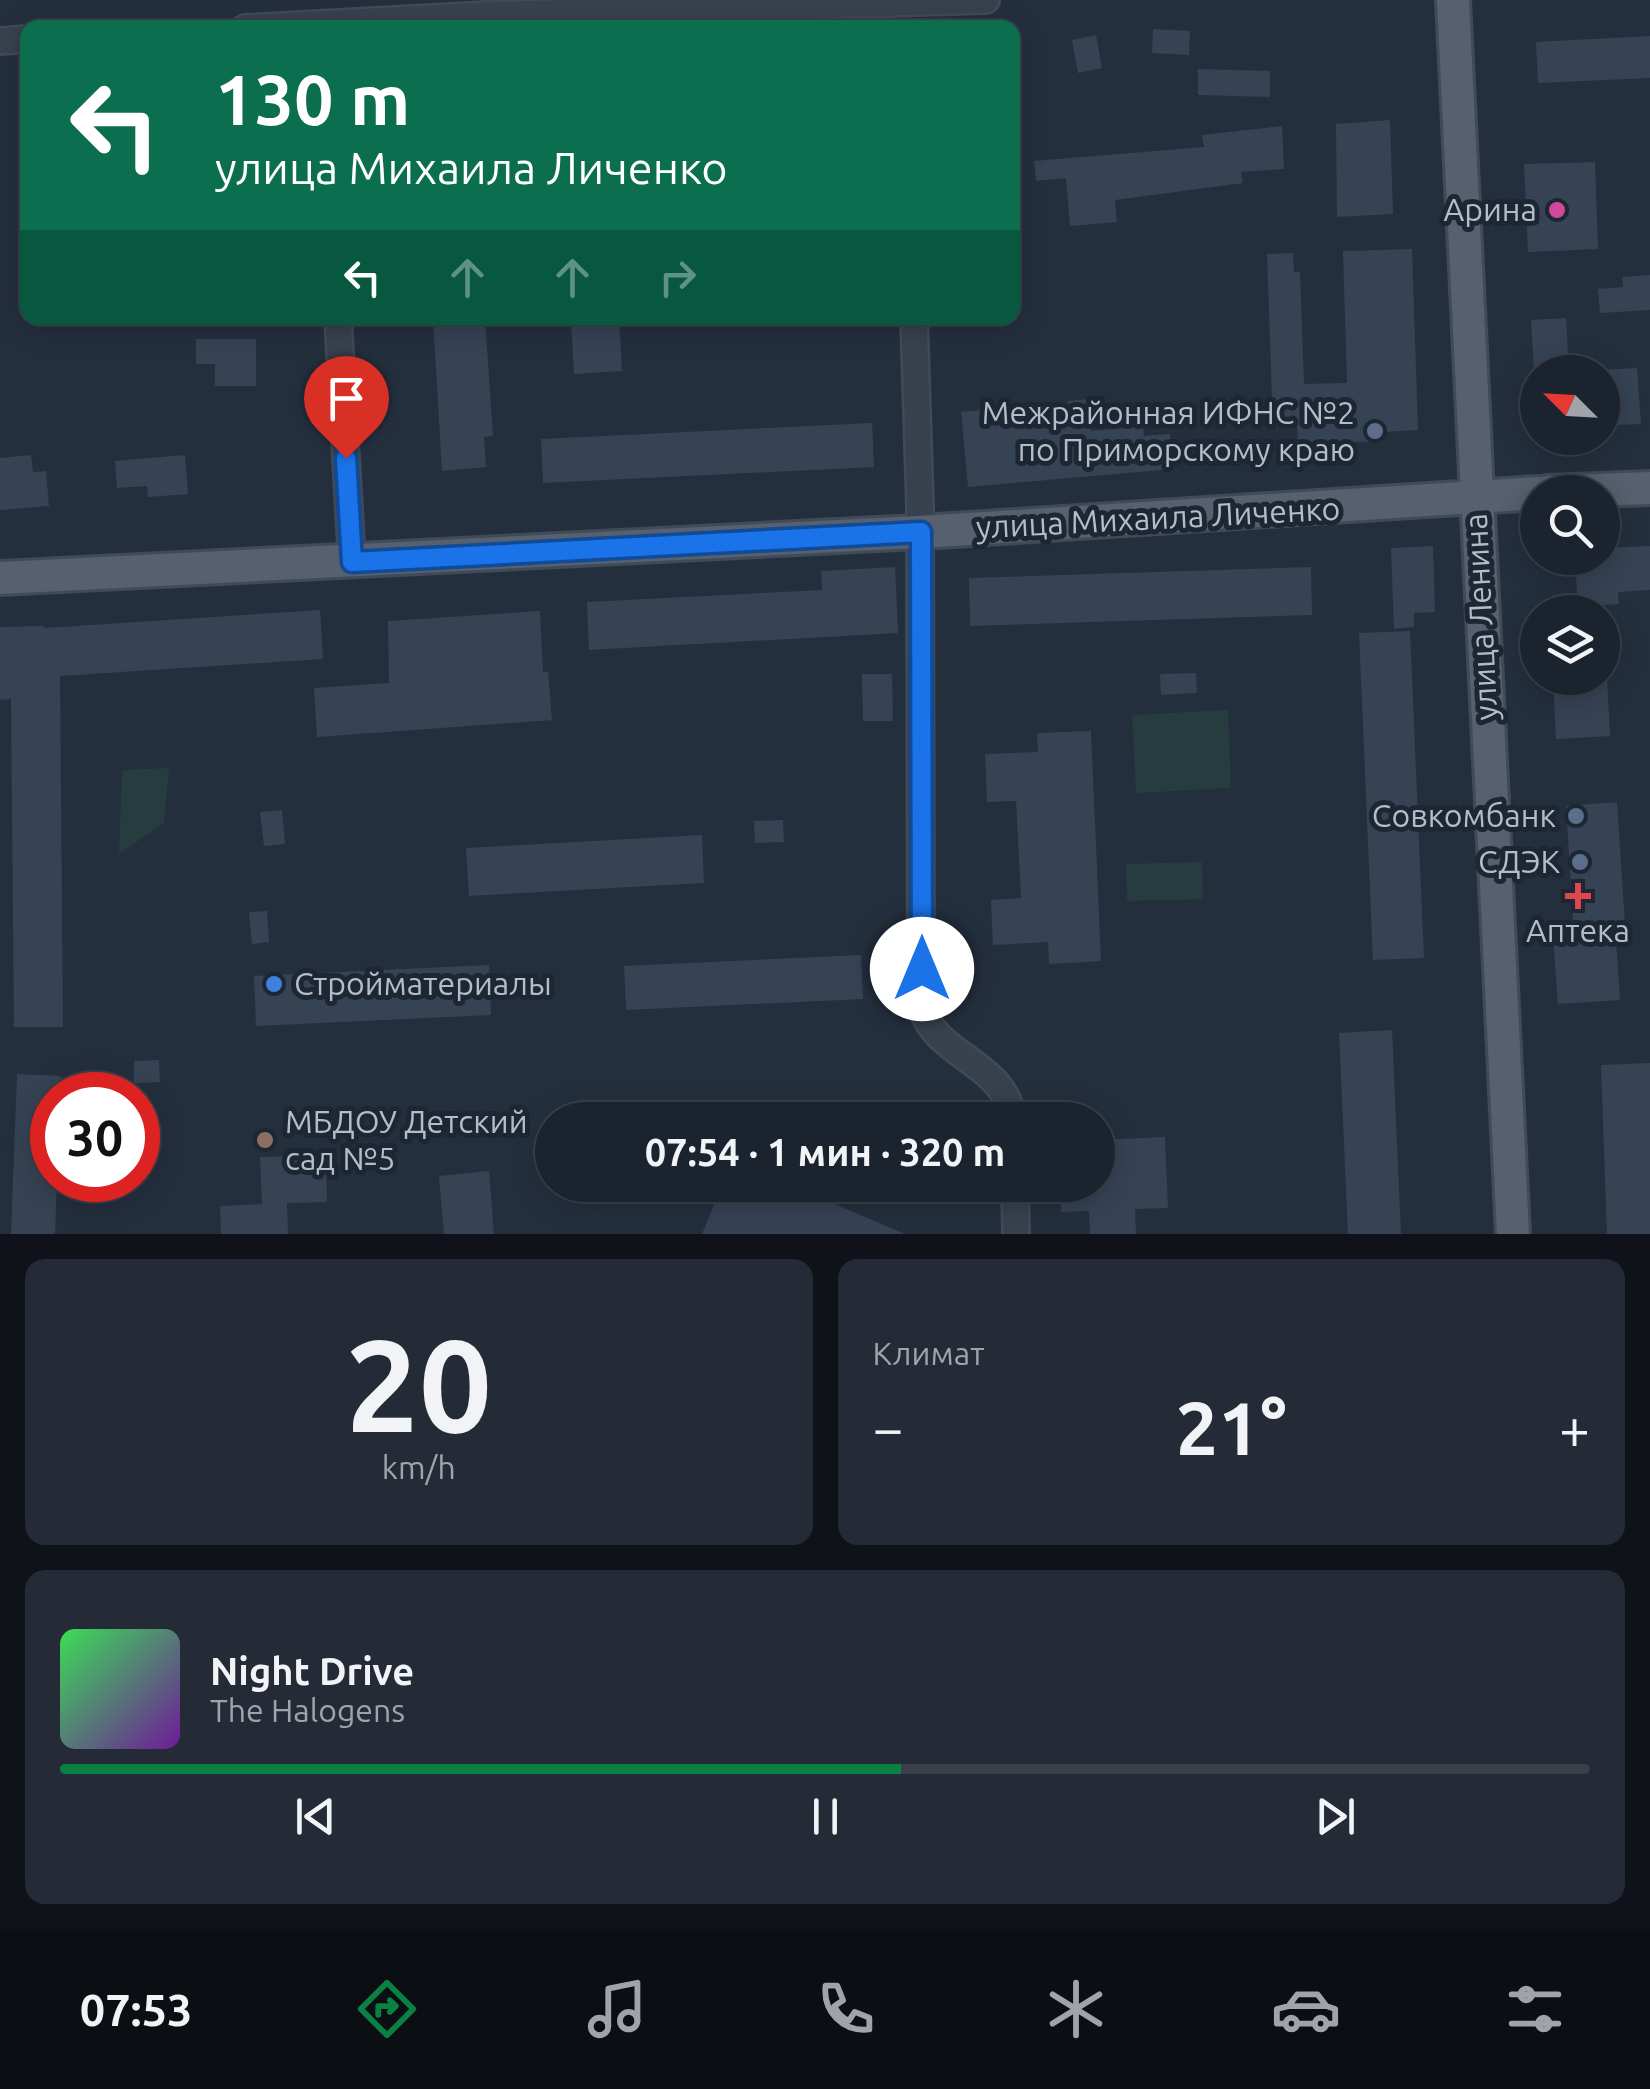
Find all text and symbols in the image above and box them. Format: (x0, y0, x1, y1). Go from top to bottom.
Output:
icon: left (50, 60, 180, 190)
text: 130 m (215, 60, 410, 138)
text: улица Михаила Личенко (215, 142, 728, 193)
place label: Арина (1443, 191, 1537, 227)
marker: Арина (1546, 199, 1568, 221)
icon: left (335, 250, 390, 305)
icon: ahead (440, 250, 495, 305)
icon: ahead (545, 250, 600, 305)
icon: right (650, 250, 705, 305)
north arrow (1520, 355, 1620, 455)
map controls (1520, 355, 1620, 695)
pin (304, 356, 389, 459)
icon: arrive (319, 371, 374, 426)
place label: Межрайонная ИФНС №2 по Приморскому краю (982, 394, 1355, 467)
marker: Межрайонная ИФНС №2 по Приморскому краю (1364, 420, 1386, 442)
button: search (1520, 475, 1620, 575)
street label: улица Михаила Личенко (975, 489, 1341, 545)
street label: улица Ленина (1457, 513, 1503, 722)
button: layers (1520, 595, 1620, 695)
place label: Совкомбанк (1372, 797, 1556, 833)
marker: Совкомбанк (1565, 805, 1587, 827)
place label: СДЭК (1478, 843, 1561, 879)
marker: СДЭК (1569, 851, 1591, 873)
marker: Аптека (1567, 885, 1589, 907)
place label: Аптека (1526, 912, 1630, 948)
position arrow (870, 917, 974, 1021)
place label: Стройматериалы (294, 965, 552, 1001)
marker: Стройматериалы (263, 973, 285, 995)
speed limit sign: 30 (30, 1072, 160, 1202)
place label: МБДОУ Детский сад №5 (285, 1103, 528, 1176)
marker: МБДОУ Детский сад №5 (254, 1129, 276, 1151)
text: 07:54 · 1 мин · 320 m (645, 1131, 1005, 1173)
text: 20 (345, 1311, 492, 1457)
text: Климат (873, 1335, 984, 1371)
text: 21° (1176, 1385, 1287, 1469)
text: − (873, 1397, 904, 1458)
text: + (1559, 1397, 1590, 1458)
text: km/h (382, 1449, 456, 1485)
text: Night Drive (210, 1650, 414, 1692)
text: The Halogens (210, 1692, 405, 1728)
icon: previous (288, 1789, 343, 1844)
icon: pause (798, 1789, 853, 1844)
icon: next (1308, 1789, 1363, 1844)
icon: directions (352, 1974, 422, 2044)
icon: music (582, 1974, 652, 2044)
icon: phone (811, 1974, 881, 2044)
icon: climate (1041, 1974, 1111, 2044)
icon: car (1271, 1974, 1341, 2044)
icon: filters (1500, 1974, 1570, 2044)
text: 07:53 (80, 1984, 192, 2035)

